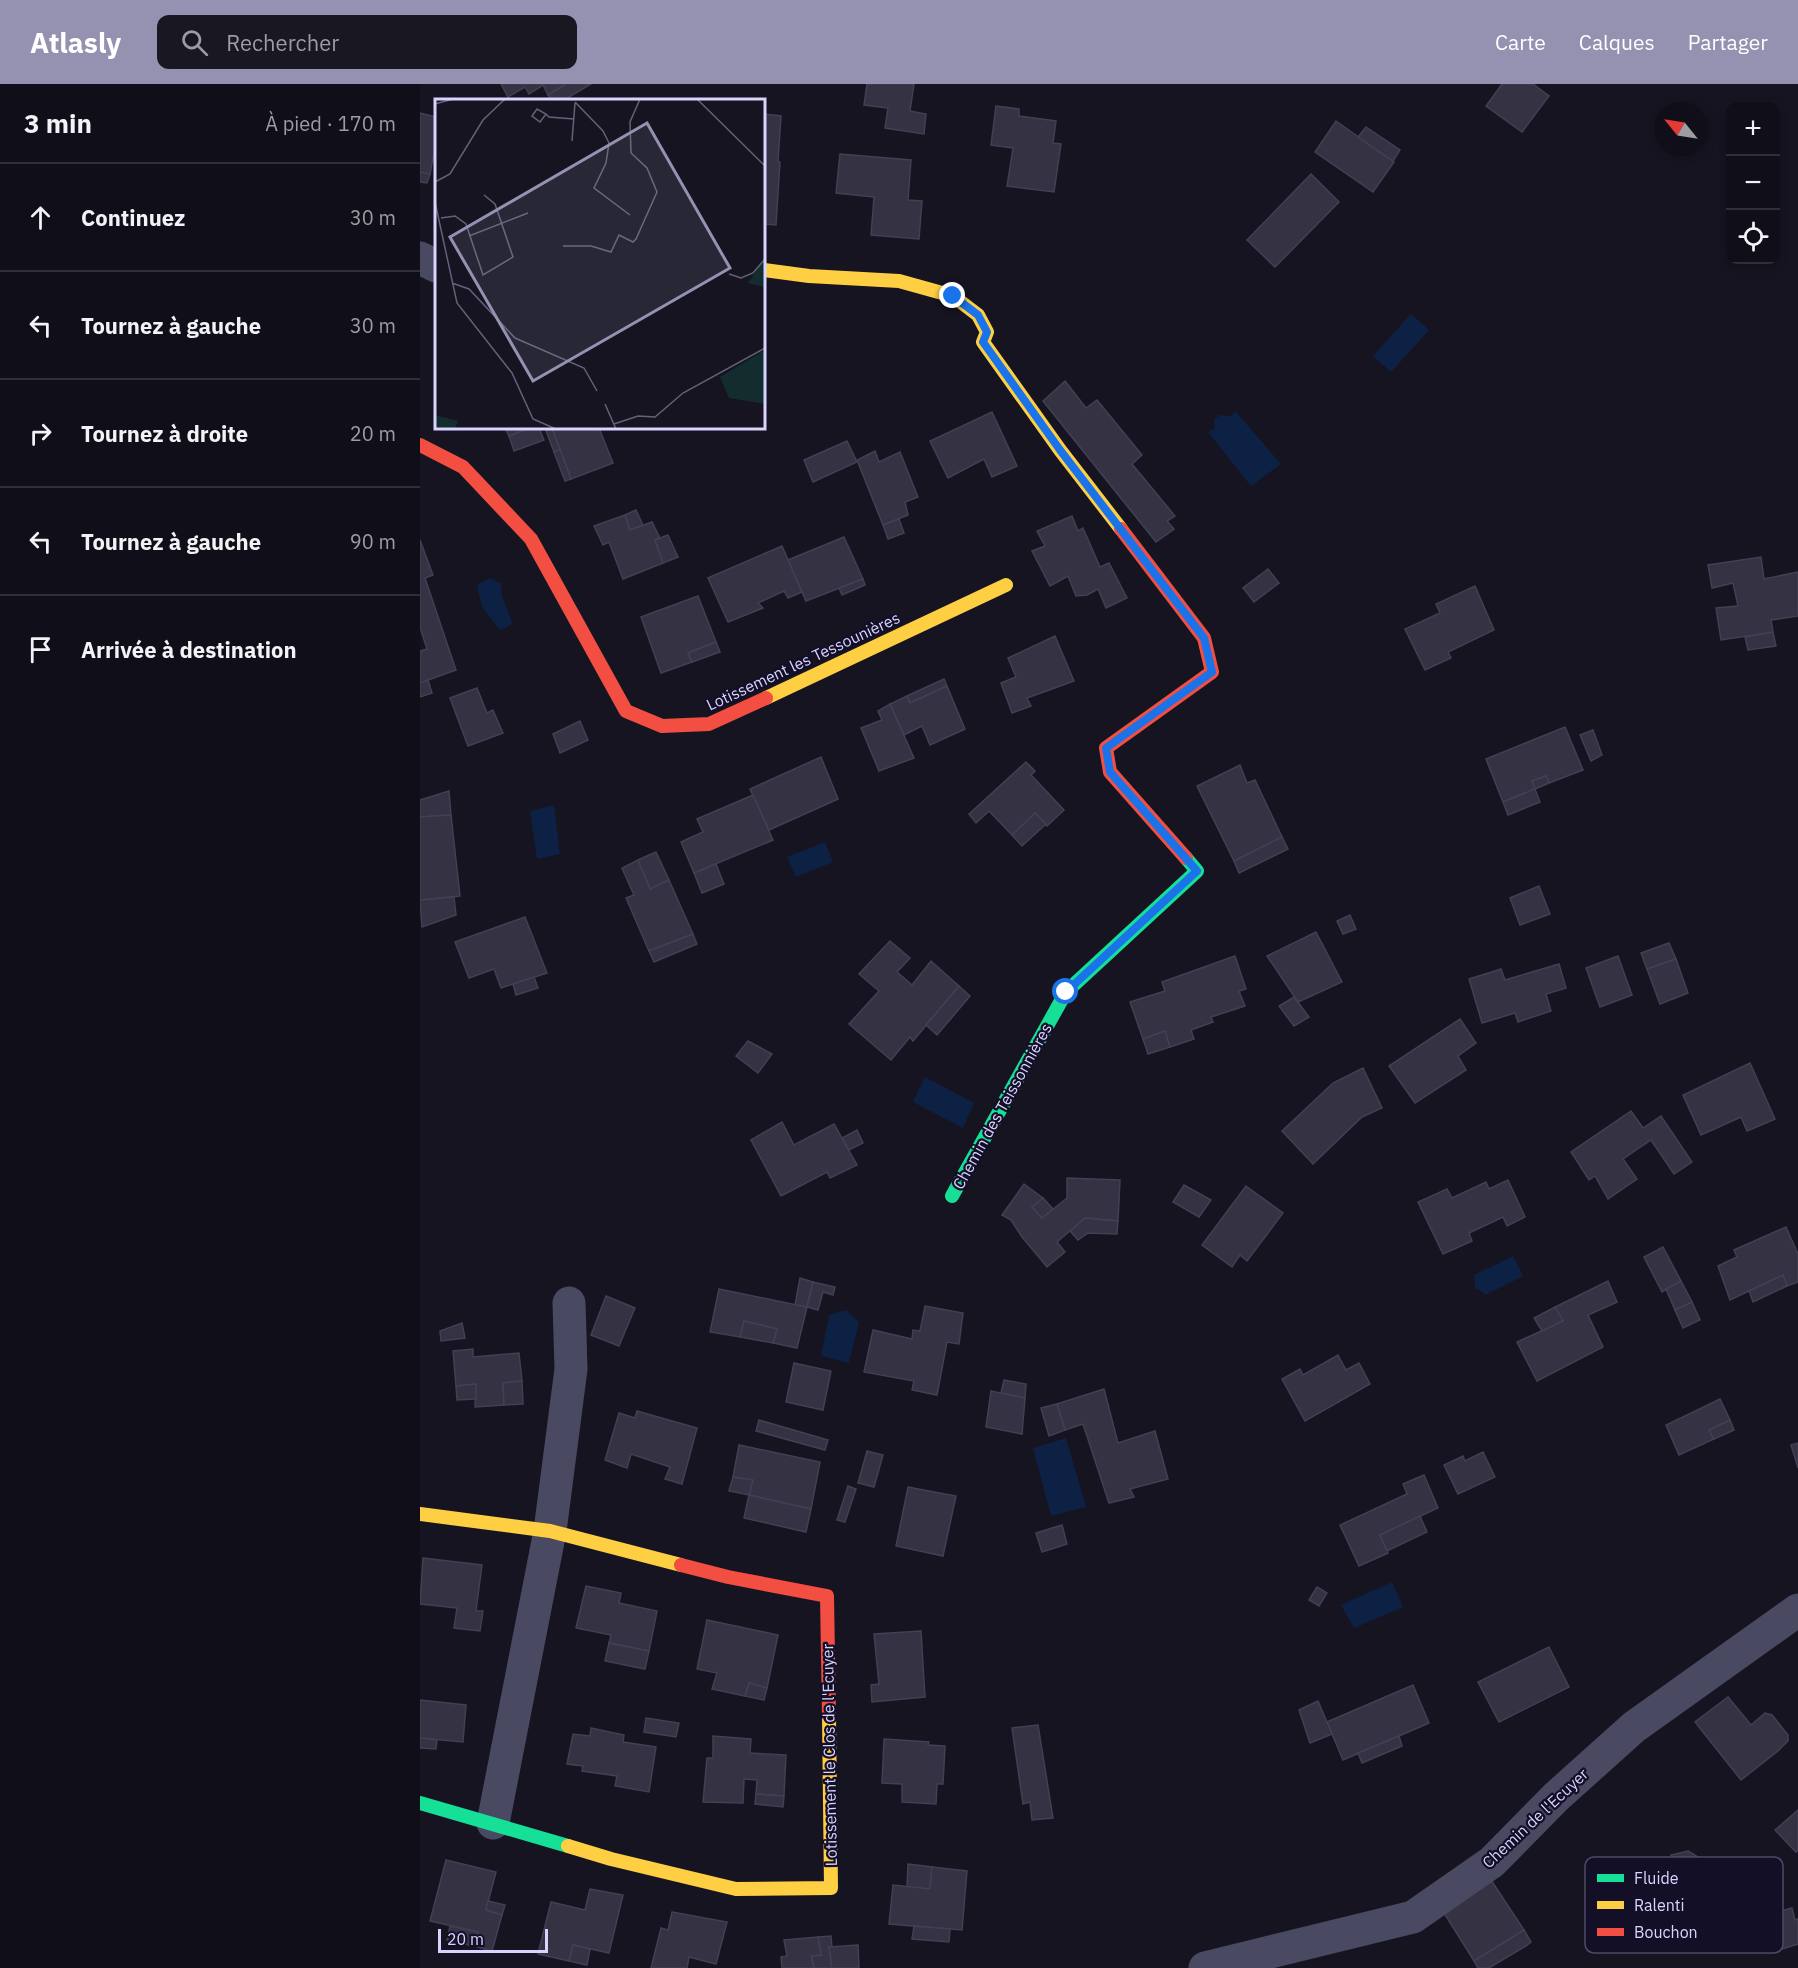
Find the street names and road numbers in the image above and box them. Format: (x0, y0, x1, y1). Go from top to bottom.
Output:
street label: Lotissement les Tessounières (703, 607, 903, 715)
street label: Chemin des Teissonnières (948, 1019, 1056, 1193)
street label: Lotissement le Clos de l'Ecuyer (817, 1643, 841, 1866)
street label: Chemin de l'Ecuyer (1478, 1764, 1592, 1872)

